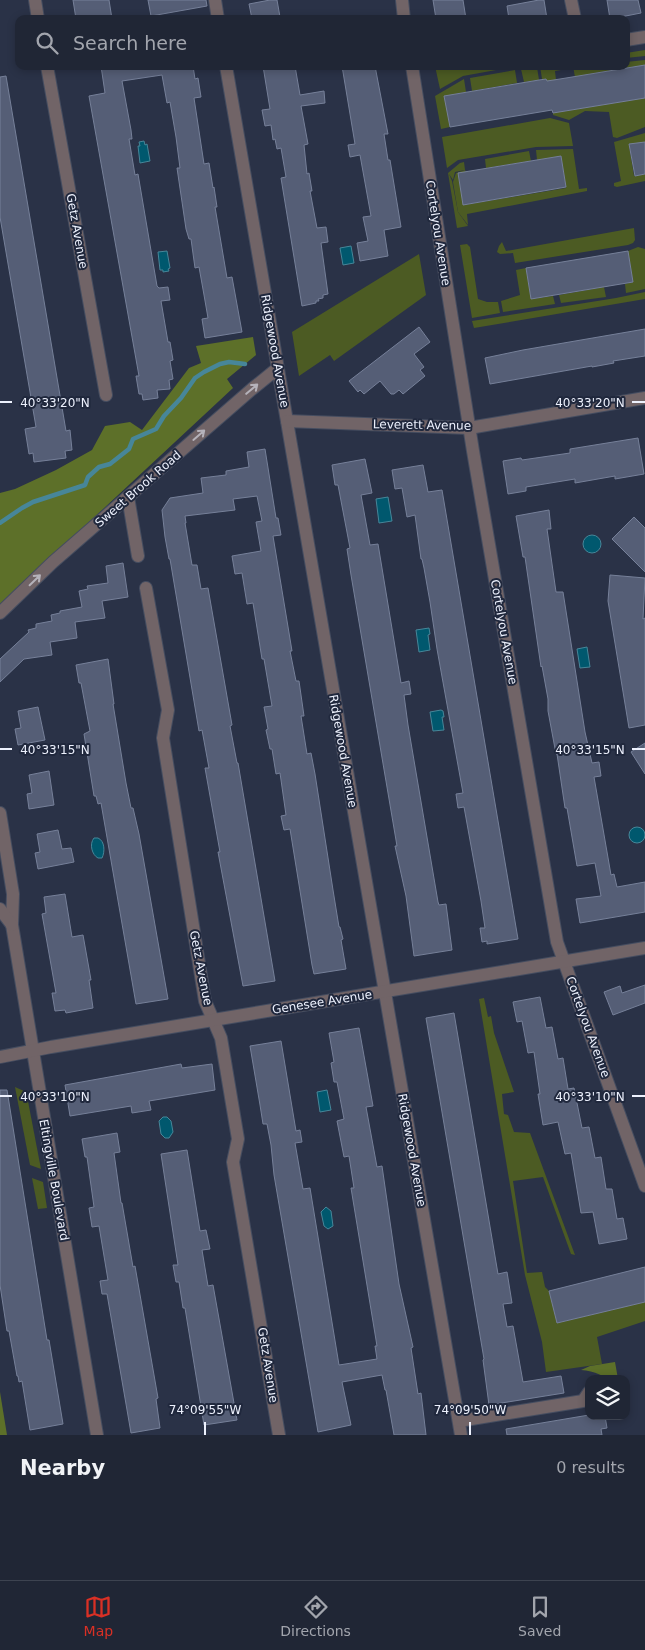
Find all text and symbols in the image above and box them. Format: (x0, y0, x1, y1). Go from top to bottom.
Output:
search box (15, 15, 630, 70)
icon: search (33, 29, 61, 57)
text: Search here (73, 32, 187, 54)
street label: Cortelyou Avenue (423, 179, 453, 287)
street label: Getz Avenue (63, 192, 91, 270)
street label: Ridgewood Avenue (258, 293, 292, 409)
one-way arrow (245, 384, 258, 395)
text: 40°33'20"N (20, 396, 90, 410)
text: 40°33'20"N (555, 396, 625, 410)
street label: Leverett Avenue (373, 417, 471, 433)
one-way arrow (192, 430, 205, 441)
street label: Sweet Brook Road (92, 448, 184, 530)
one-way arrow (29, 574, 41, 586)
street label: Cortelyou Avenue (488, 578, 520, 686)
street label: Ridgewood Avenue (326, 693, 360, 809)
text: 40°33'15"N (20, 743, 90, 757)
text: 40°33'15"N (555, 743, 625, 757)
street label: Getz Avenue (187, 929, 215, 1007)
street label: Cortelyou Avenue (563, 975, 613, 1079)
street label: Genesee Avenue (271, 987, 373, 1017)
text: 40°33'10"N (20, 1090, 90, 1104)
text: 40°33'10"N (555, 1090, 625, 1104)
street label: Ridgewood Avenue (395, 1092, 429, 1208)
street label: Eltingville Boulevard (36, 1118, 72, 1242)
street label: Getz Avenue (255, 1326, 281, 1404)
map controls (585, 1375, 630, 1420)
button: layers (585, 1375, 630, 1420)
text: 74°09'55"W (169, 1403, 241, 1417)
text: 74°09'50"W (434, 1403, 506, 1417)
text: Nearby (20, 1456, 105, 1480)
text: 0 results (556, 1458, 625, 1477)
tab: Map (84, 1593, 113, 1639)
tab: Directions (280, 1593, 351, 1639)
tab: Saved (518, 1593, 561, 1639)

